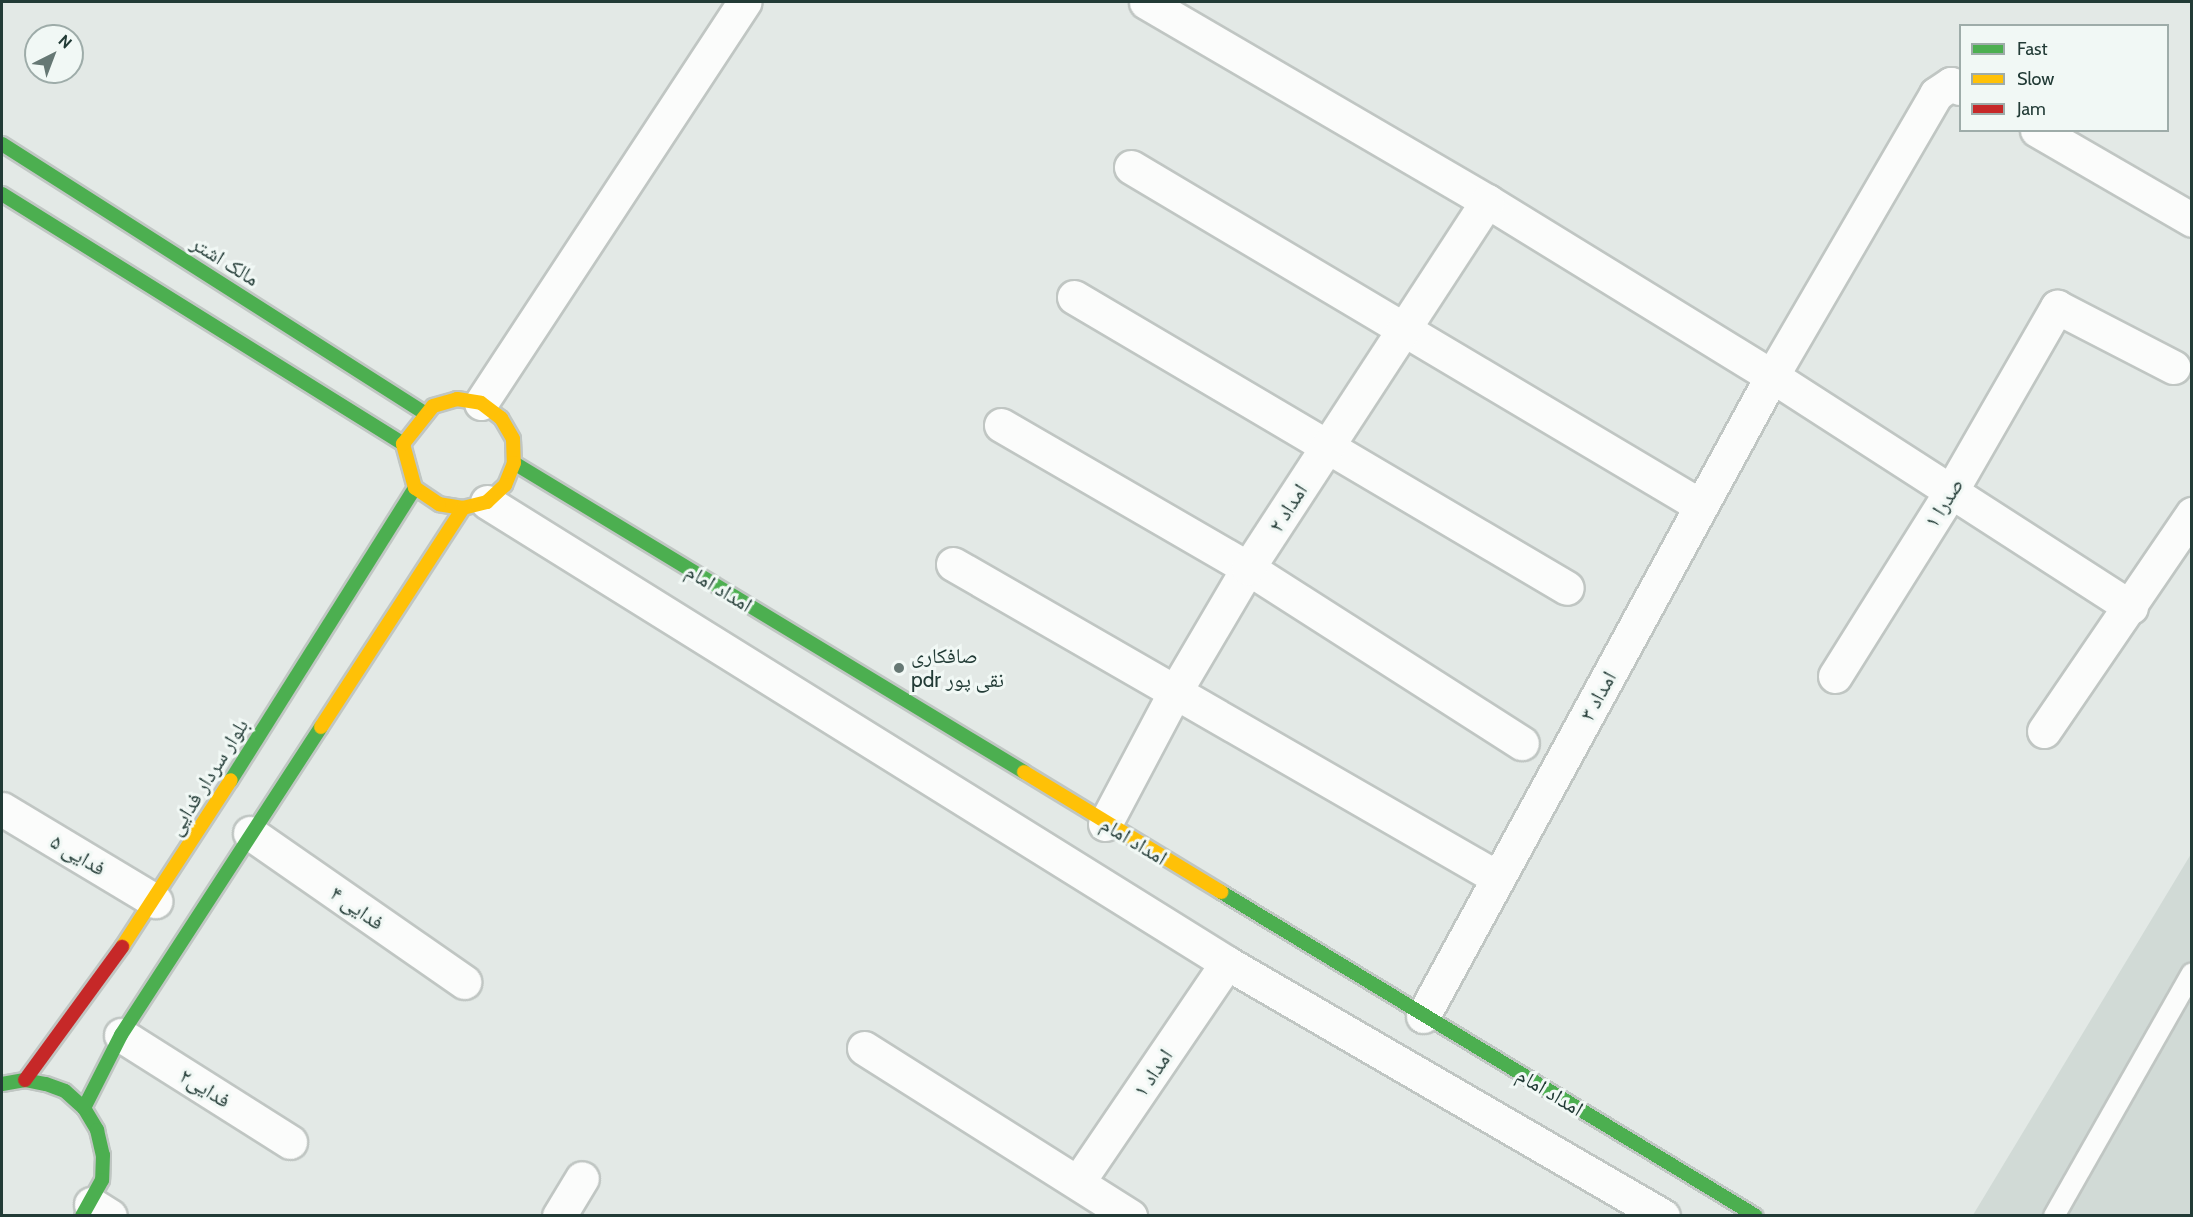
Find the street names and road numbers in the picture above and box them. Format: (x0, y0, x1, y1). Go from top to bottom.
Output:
street label: مالک اشتر (186, 230, 264, 292)
street label: صدرا ۱ (1919, 474, 1969, 532)
street label: امداد ۲ (1263, 479, 1313, 537)
street label: امداد امام (681, 558, 757, 618)
street label: امداد ۳ (1574, 667, 1622, 725)
street label: بلوار سردار فدایی (162, 714, 254, 840)
street label: امداد امام (1096, 811, 1172, 871)
street label: فدایی ۵ (46, 829, 110, 881)
street label: فدایی ۴ (325, 881, 389, 935)
street label: امداد ۱ (1128, 1044, 1178, 1102)
street label: امداد امام (1512, 1062, 1588, 1122)
street label: فدایی۲ (175, 1063, 235, 1113)

